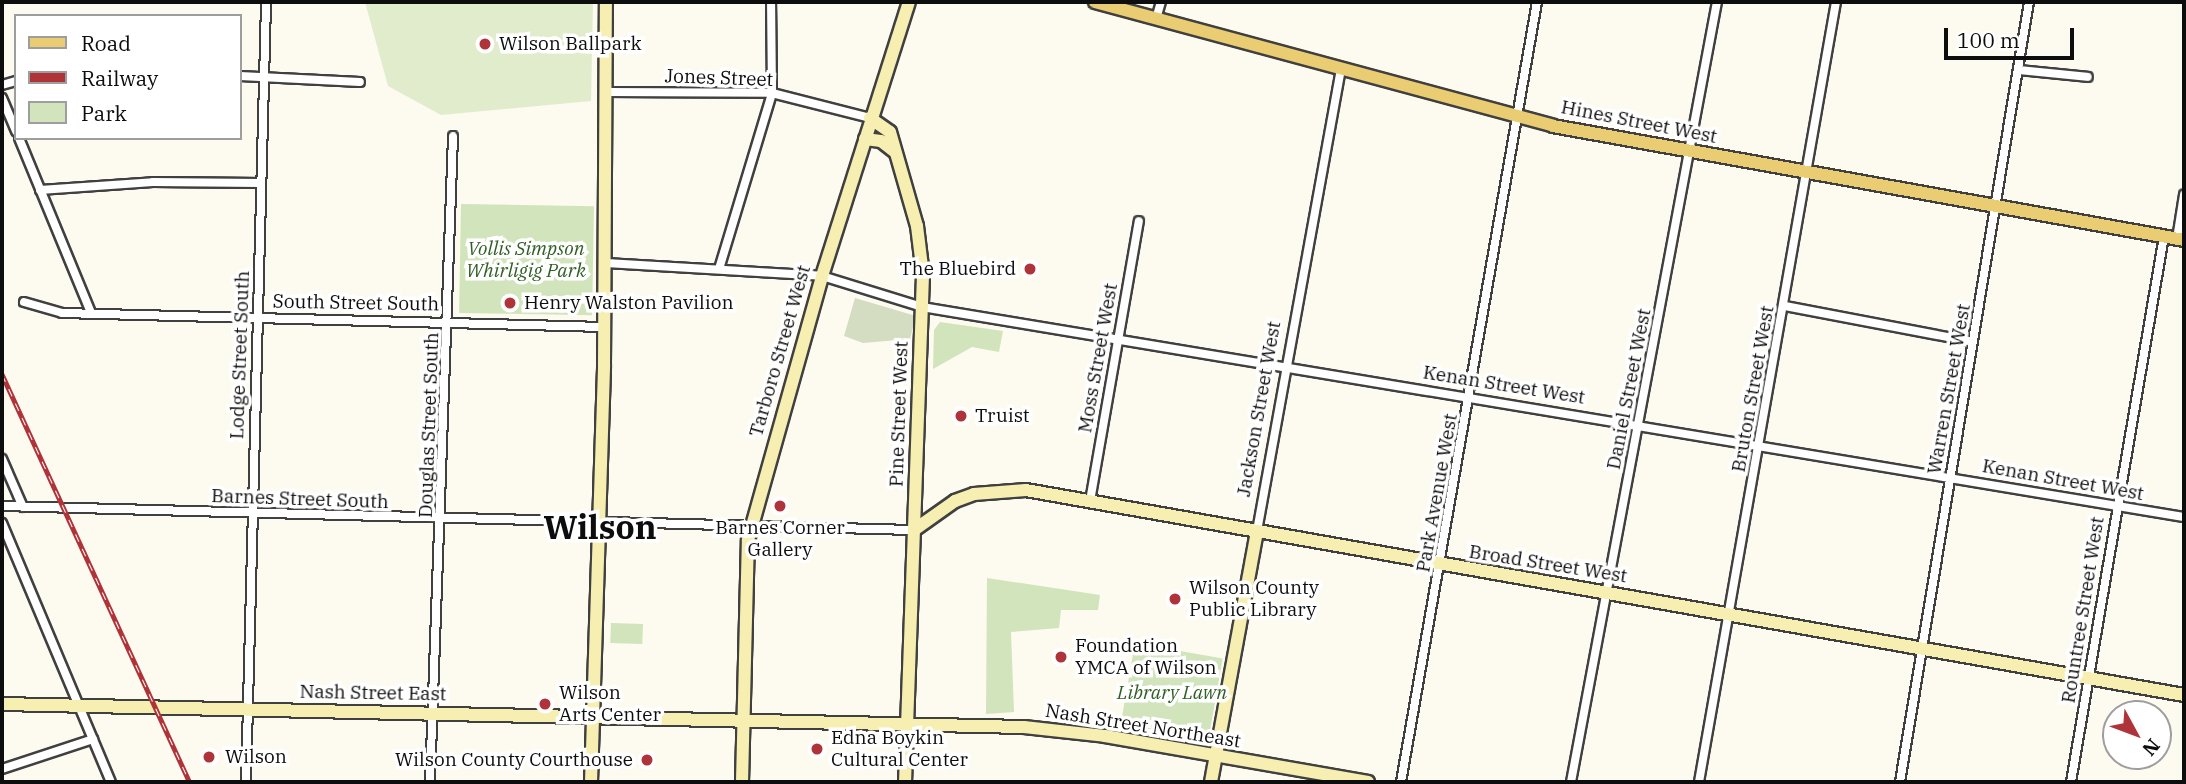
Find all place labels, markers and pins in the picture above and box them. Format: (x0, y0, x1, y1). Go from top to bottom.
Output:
place label: Wilson Ballpark (499, 33, 642, 55)
marker: Wilson Ballpark (477, 36, 493, 52)
place label: The Bluebird (899, 258, 1016, 280)
marker: The Bluebird (1022, 261, 1038, 277)
place label: Henry Walston Pavilion (524, 292, 734, 314)
marker: Henry Walston Pavilion (502, 295, 518, 311)
place label: Truist (975, 405, 1029, 427)
marker: Truist (953, 408, 969, 424)
marker: Barnes Corner Gallery (772, 498, 788, 514)
place label: Barnes Corner Gallery (715, 517, 845, 561)
place label: Wilson County Public Library (1189, 577, 1319, 621)
marker: Wilson County Public Library (1167, 591, 1183, 607)
place label: Foundation YMCA of Wilson (1075, 635, 1217, 679)
marker: Foundation YMCA of Wilson (1053, 649, 1069, 665)
place label: Wilson Arts Center (559, 682, 661, 726)
marker: Wilson Arts Center (537, 696, 553, 712)
place label: Edna Boykin Cultural Center (831, 727, 968, 771)
marker: Edna Boykin Cultural Center (809, 741, 825, 757)
place label: Wilson (225, 746, 287, 768)
marker: Wilson (199, 747, 219, 767)
place label: Wilson County Courthouse (395, 749, 633, 771)
marker: Wilson County Courthouse (639, 752, 655, 768)

